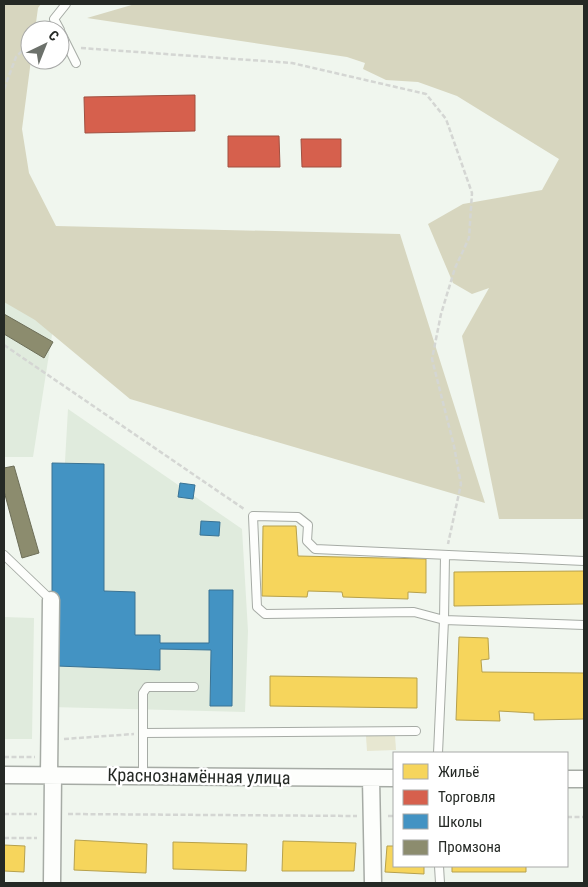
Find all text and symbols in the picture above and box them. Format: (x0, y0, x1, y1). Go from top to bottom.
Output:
north arrow (20, 20, 70, 70)
text: С (45, 27, 62, 44)
legend (393, 752, 568, 867)
text: Жильё (438, 763, 479, 781)
street label: Краснознамённая улица (107, 764, 291, 788)
text: Торговля (438, 788, 495, 806)
text: Школы (438, 813, 483, 831)
text: Промзона (438, 838, 501, 856)

